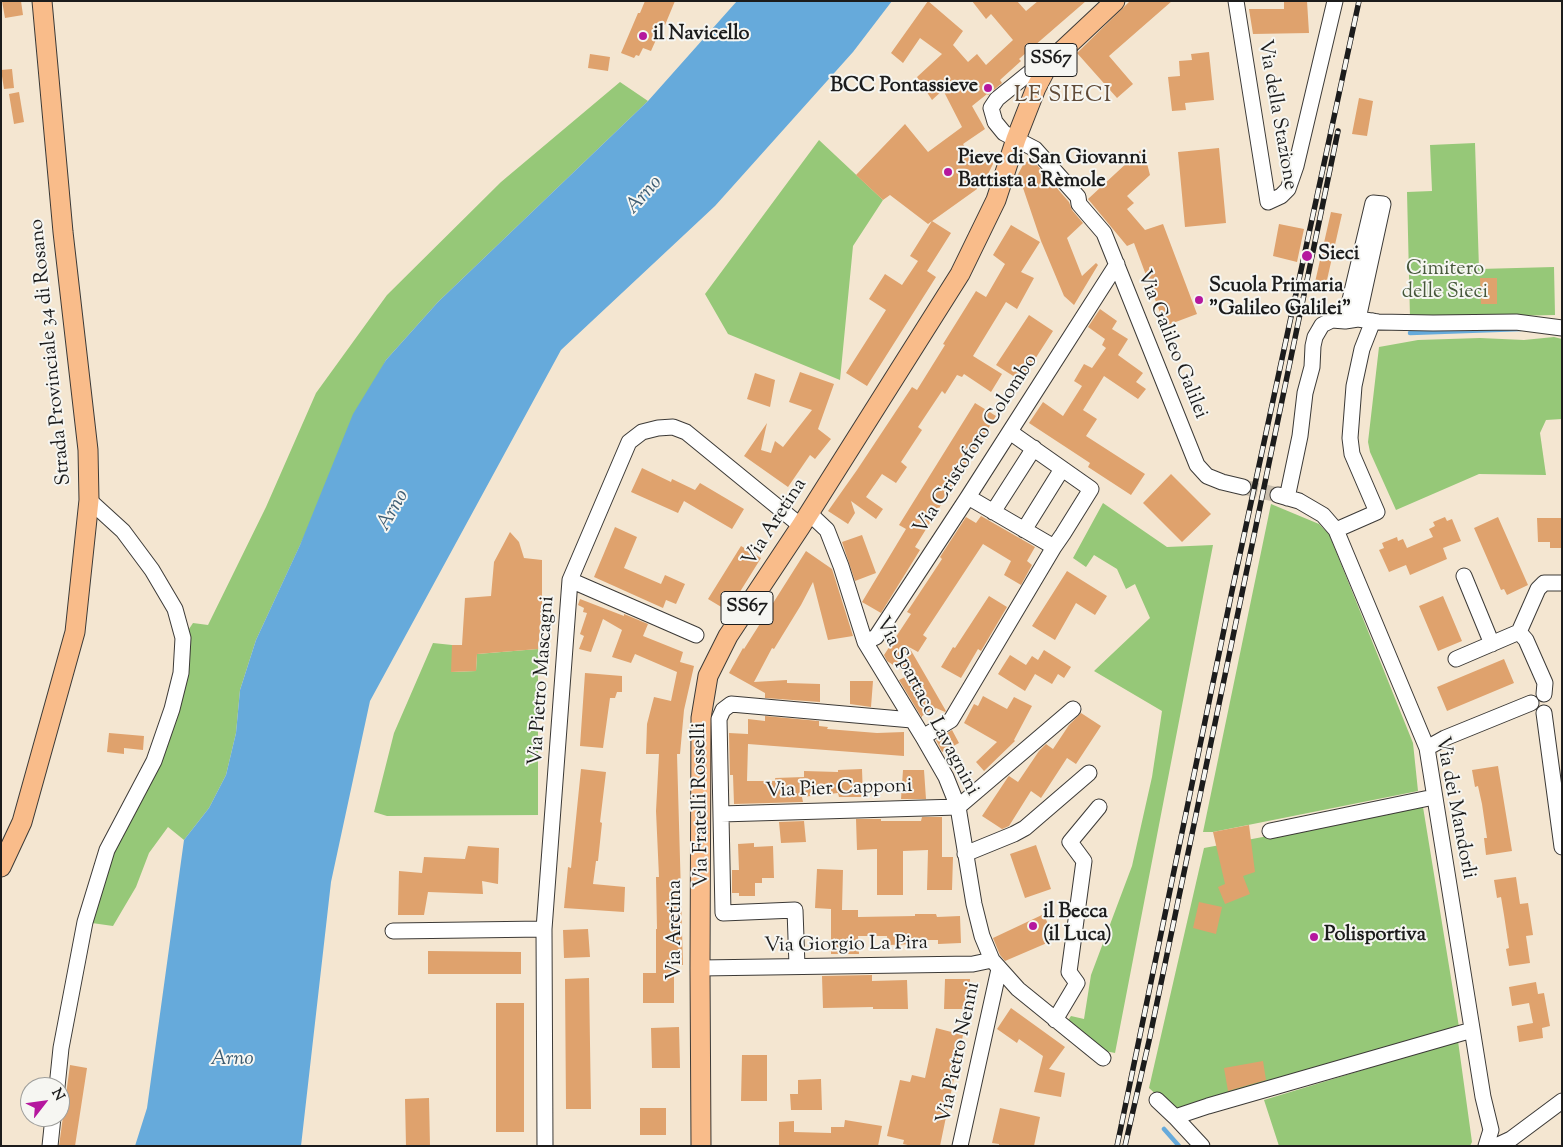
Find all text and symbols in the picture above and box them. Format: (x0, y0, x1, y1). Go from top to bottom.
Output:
place label: il Navicello (653, 24, 750, 48)
marker: il Navicello (637, 30, 649, 42)
street label: Via della Stazione (1251, 38, 1301, 192)
road number: SS67 (1025, 44, 1077, 76)
place label: BCC Pontassieve (830, 76, 978, 100)
marker: BCC Pontassieve (982, 82, 994, 94)
district label: LE SIECI (1013, 84, 1113, 110)
place label: Pieve di San Giovanni Battista a Rèmole (958, 148, 1147, 195)
marker: Pieve di San Giovanni Battista a Rèmole (942, 166, 954, 178)
water label: Arno (621, 171, 669, 221)
street label: Strada Provinciale 34 di Rosano (26, 218, 78, 486)
place label: Sieci (1318, 244, 1360, 268)
marker: Sieci (1300, 249, 1314, 263)
park label: Cimitero delle Sieci (1402, 259, 1488, 306)
street label: Via Galileo Galilei (1130, 267, 1212, 423)
place label: Scuola Primaria "Galileo Galilei" (1209, 276, 1351, 323)
marker: Scuola Primaria "Galileo Galilei" (1193, 294, 1205, 306)
street label: Via Cristoforo Colombo (910, 350, 1044, 540)
street label: Via Aretina (739, 474, 813, 572)
water label: Arno (372, 486, 416, 536)
road number: SS67 (721, 592, 773, 624)
street label: Via Pietro Mascagni (525, 595, 561, 767)
street label: Via Spartaco Lavagnini (869, 614, 983, 800)
street label: Via Fratelli Rosselli (689, 722, 715, 888)
street label: Via dei Mandorli (1428, 735, 1480, 881)
street label: Via Pier Capponi (765, 775, 913, 805)
street label: Via Aretina (665, 880, 689, 980)
place label: il Becca (il Luca) (1043, 902, 1111, 949)
marker: il Becca (il Luca) (1027, 920, 1039, 932)
place label: Polisportiva (1324, 925, 1426, 949)
marker: Polisportiva (1308, 931, 1320, 943)
street label: Via Giorgio La Pira (764, 933, 928, 959)
street label: Via Pietro Nenni (933, 980, 987, 1126)
water label: Arno (210, 1047, 254, 1073)
north arrow (20, 1077, 70, 1127)
text: N (46, 1085, 69, 1105)

